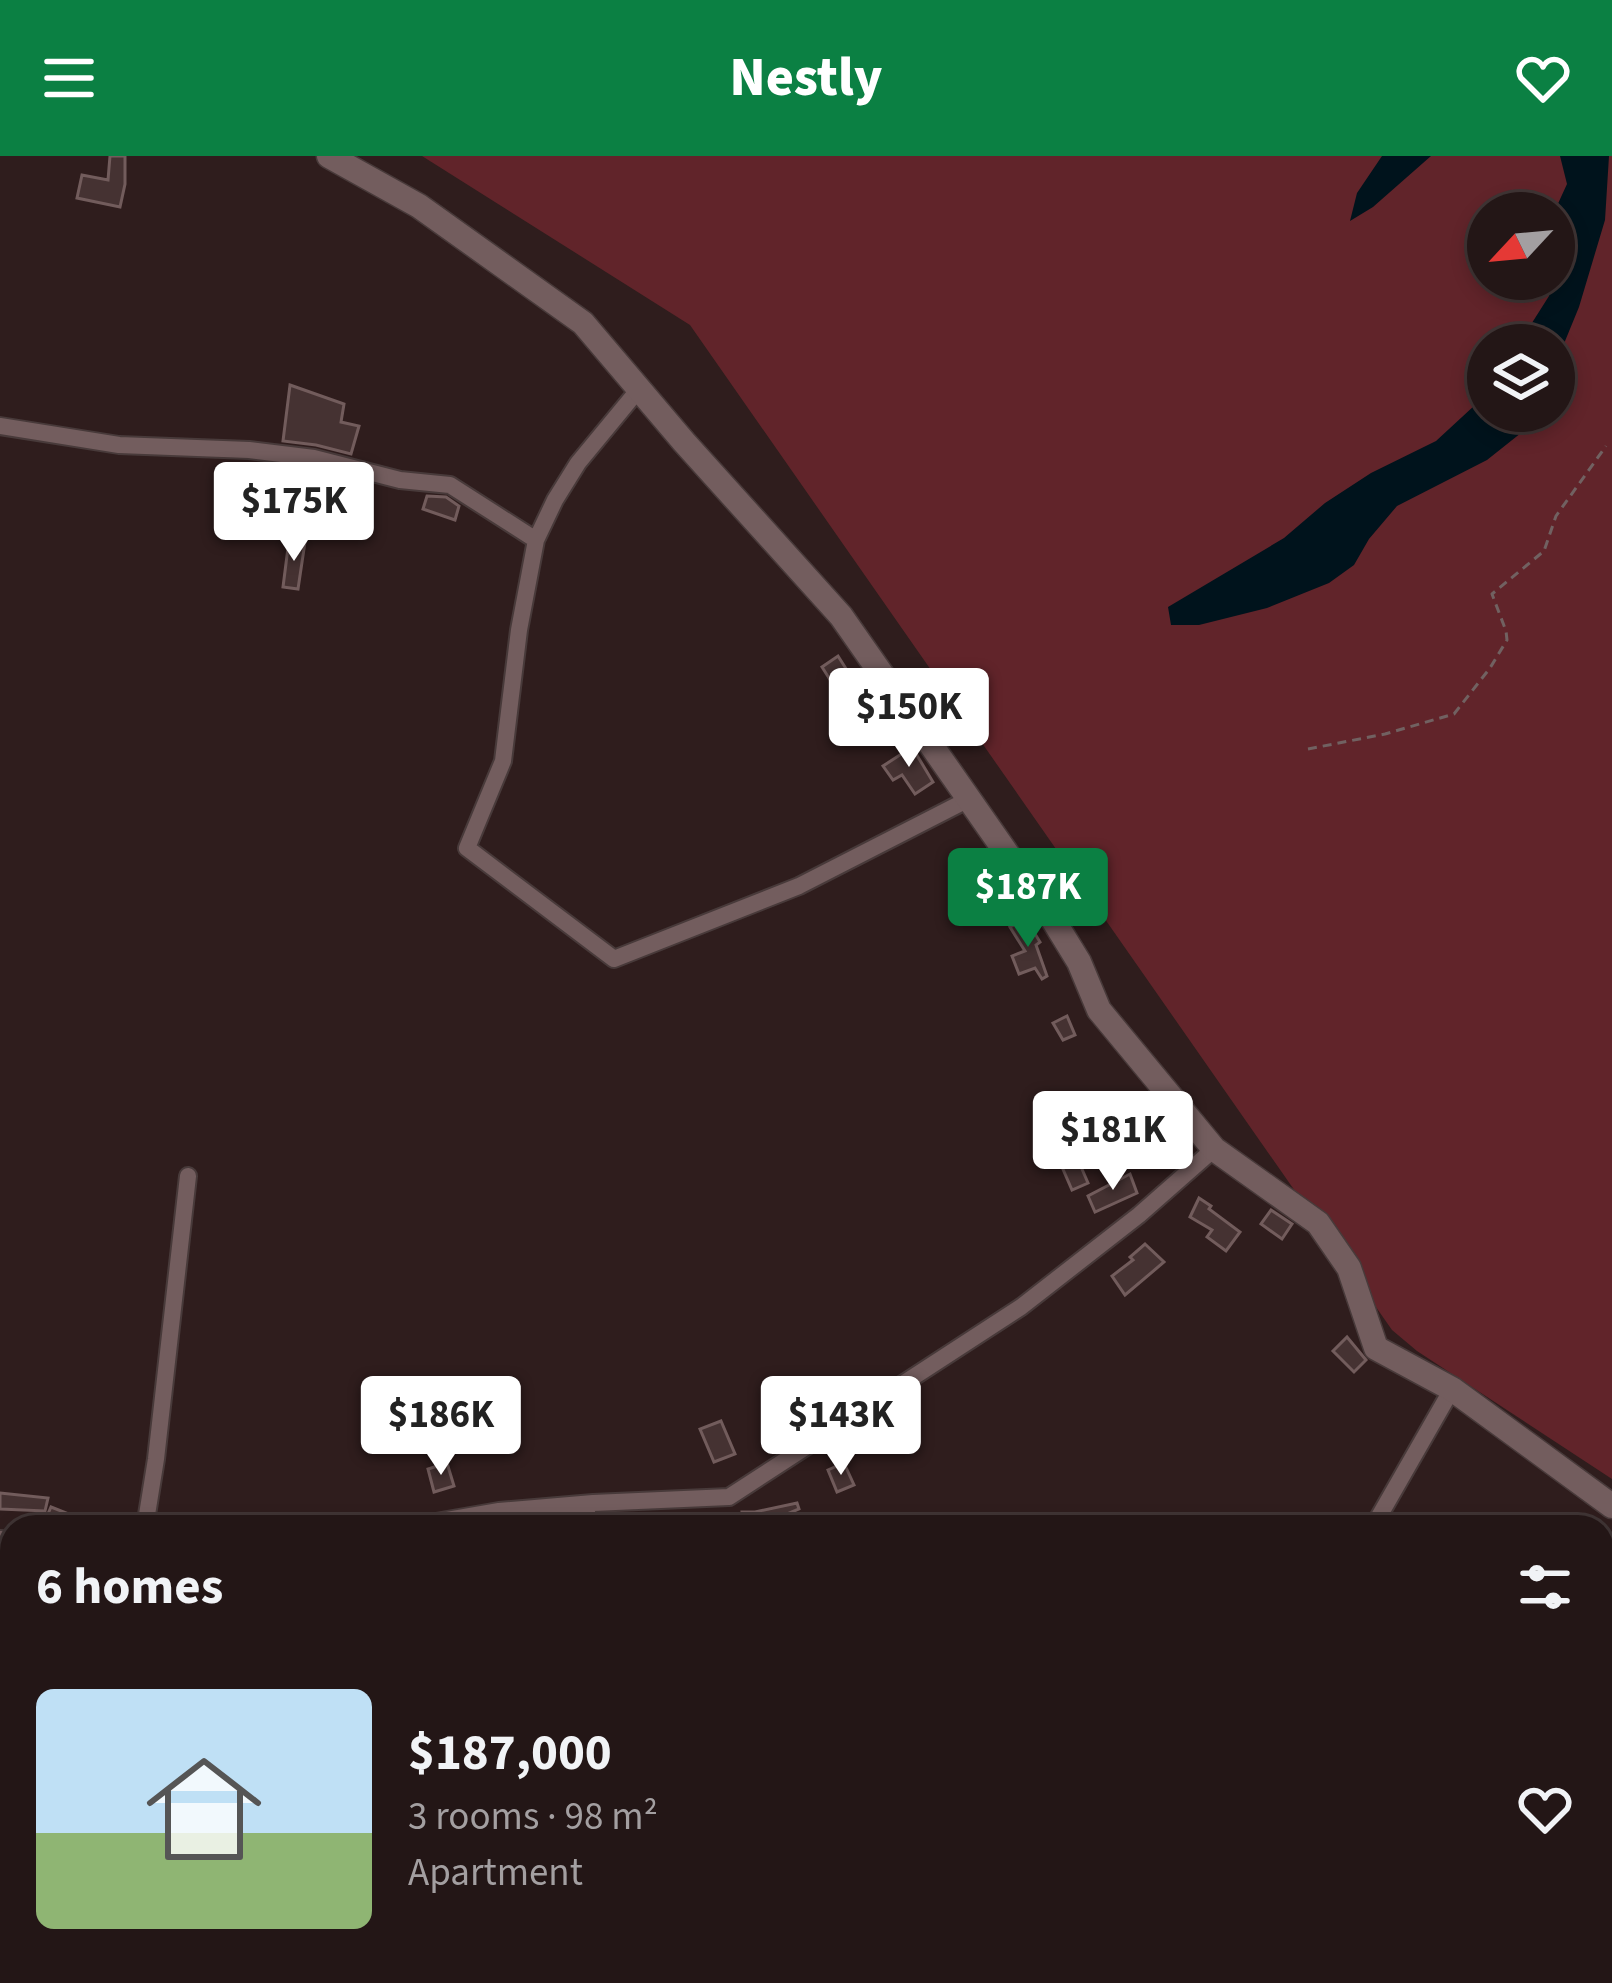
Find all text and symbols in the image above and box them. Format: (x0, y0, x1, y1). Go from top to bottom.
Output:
text: Nestly (730, 40, 882, 117)
icon: menu (36, 45, 102, 111)
icon: heart (1510, 45, 1576, 111)
north arrow (1467, 192, 1575, 300)
map controls (1467, 192, 1575, 432)
button: layers (1467, 324, 1575, 432)
pin: $175K (210, 462, 378, 564)
text: $175K (241, 473, 347, 529)
pin: $150K (825, 668, 993, 770)
text: $150K (856, 679, 962, 735)
pin: $187K (944, 848, 1112, 950)
text: $187K (975, 859, 1081, 915)
pin: $181K (1029, 1091, 1197, 1193)
text: $181K (1060, 1102, 1166, 1158)
pin: $186K (357, 1376, 525, 1478)
pin: $143K (757, 1376, 925, 1478)
text: $186K (388, 1387, 494, 1443)
text: $143K (788, 1387, 894, 1443)
text: 6 homes (36, 1551, 223, 1623)
icon: filters (1512, 1554, 1578, 1620)
text: $187,000 (408, 1717, 612, 1789)
icon: home (132, 1737, 276, 1881)
icon: heart (1512, 1776, 1578, 1842)
text: 3 rooms · 98 m² (408, 1789, 658, 1845)
text: Apartment (408, 1845, 583, 1901)

